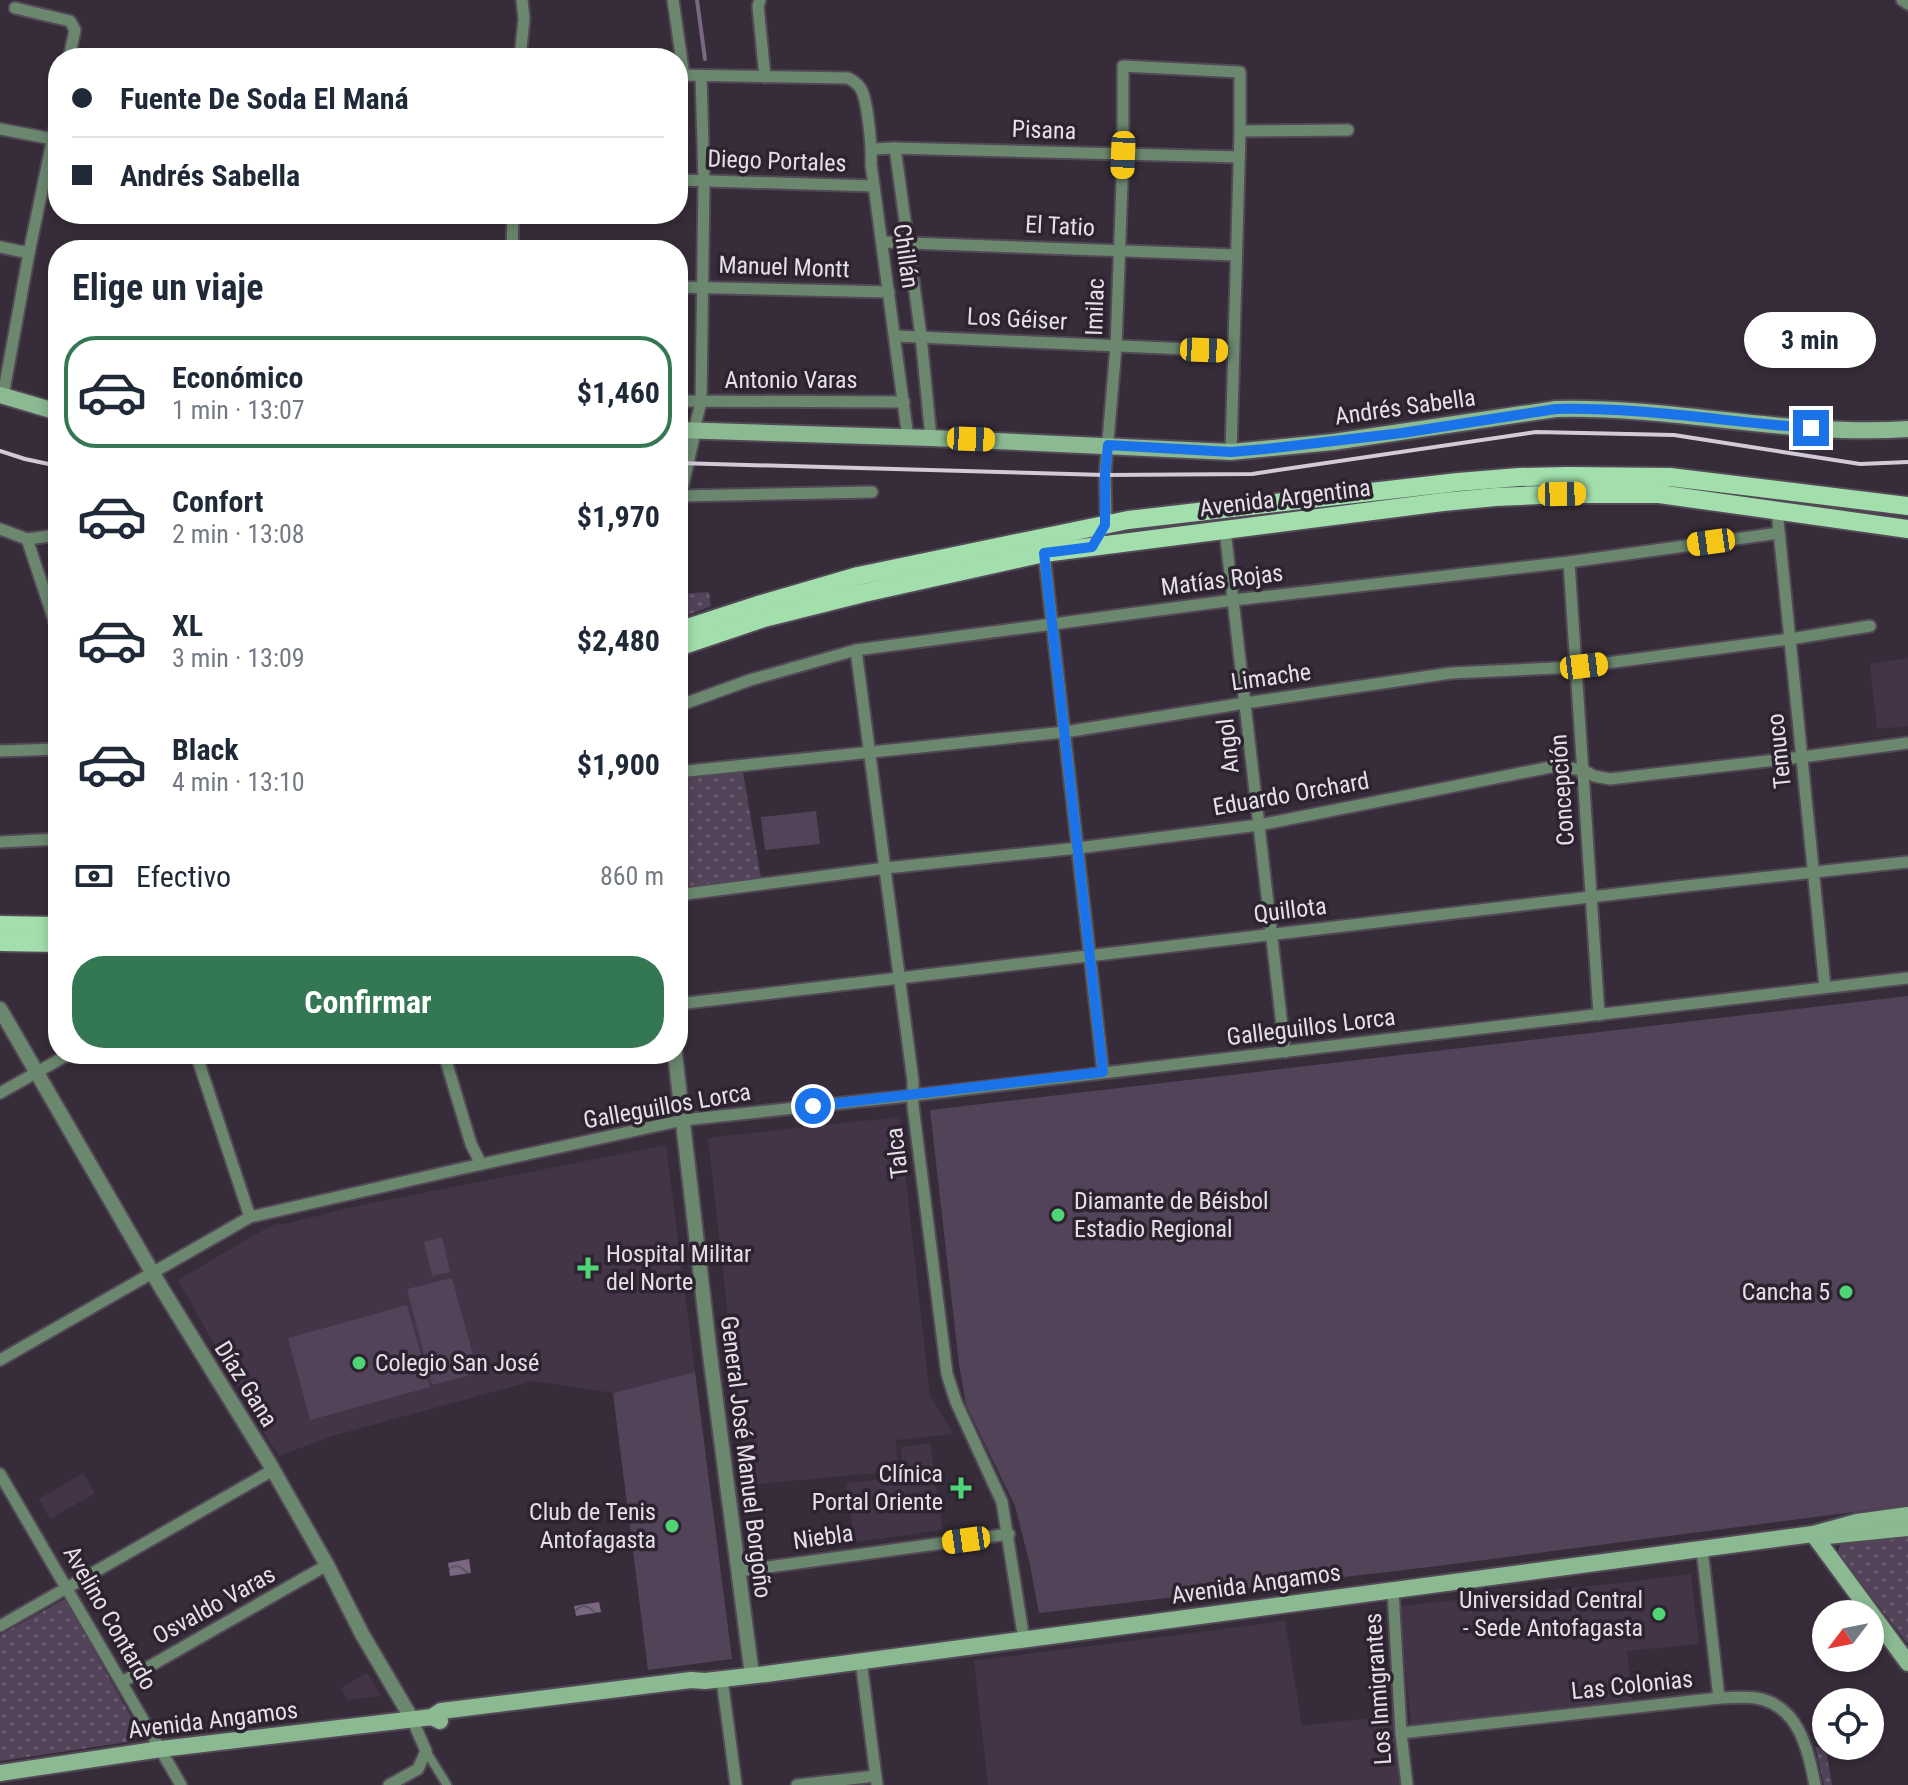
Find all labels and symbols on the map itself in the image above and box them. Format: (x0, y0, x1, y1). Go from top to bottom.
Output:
street label: Pisana (1011, 115, 1077, 145)
car (1110, 131, 1136, 179)
street label: Diego Portales (707, 145, 847, 177)
street label: El Tatio (1024, 210, 1096, 242)
street label: Chillán (888, 222, 924, 290)
street label: Manuel Montt (718, 251, 850, 283)
street label: Imilac (1080, 278, 1110, 336)
street label: Los Géiser (966, 302, 1068, 336)
callout: 3 min (1745, 312, 1877, 368)
car (1180, 337, 1228, 363)
street label: Antonio Varas (725, 366, 857, 394)
street label: Andrés Sabella (1333, 383, 1477, 431)
route end (1793, 410, 1829, 446)
car (947, 426, 995, 452)
street label: Avenida Argentina (1198, 474, 1372, 522)
car (1538, 482, 1586, 506)
car (1686, 527, 1736, 557)
street label: Matías Rojas (1159, 559, 1285, 601)
car (1559, 651, 1609, 681)
street label: Limache (1229, 658, 1313, 696)
street label: Temuco (1761, 712, 1797, 790)
street label: Angol (1211, 717, 1245, 775)
street label: Concepción (1544, 733, 1580, 847)
street label: Eduardo Orchard (1211, 766, 1371, 822)
street label: Quillota (1252, 892, 1328, 928)
street label: Galleguillos Lorca (1225, 1003, 1397, 1051)
street label: Galleguillos Lorca (581, 1077, 753, 1135)
route start (795, 1088, 831, 1124)
street label: Talca (880, 1126, 914, 1180)
place label: Diamante de Béisbol Estadio Regional (1074, 1187, 1269, 1243)
marker: Diamante de Béisbol Estadio Regional (1049, 1206, 1067, 1224)
place label: Hospital Militar del Norte (606, 1240, 751, 1296)
marker: Hospital Militar del Norte (577, 1257, 599, 1279)
place label: Cancha 5 (1742, 1278, 1830, 1306)
marker: Cancha 5 (1837, 1283, 1855, 1301)
street label: General José Manuel Borgoño (715, 1314, 777, 1600)
street label: Díaz Gana (209, 1336, 283, 1432)
place label: Colegio San José (375, 1349, 539, 1377)
marker: Colegio San José (350, 1354, 368, 1372)
place label: Clínica Portal Oriente (812, 1460, 943, 1516)
marker: Clínica Portal Oriente (950, 1477, 972, 1499)
place label: Club de Tenis Antofagasta (529, 1498, 656, 1554)
marker: Club de Tenis Antofagasta (663, 1517, 681, 1535)
street label: Niebla (791, 1519, 855, 1555)
car (941, 1525, 991, 1555)
street label: Avelino Contardo (57, 1541, 163, 1695)
street label: Avenida Angamos (1170, 1558, 1342, 1610)
street label: Osvaldo Varas (148, 1560, 280, 1650)
place label: Universidad Central - Sede Antofagasta (1459, 1586, 1643, 1642)
north arrow (1812, 1600, 1884, 1672)
marker: Universidad Central - Sede Antofagasta (1650, 1605, 1668, 1623)
street label: Los Inmigrantes (1359, 1612, 1397, 1766)
street label: Las Colonias (1570, 1665, 1694, 1705)
street label: Avenida Angamos (127, 1696, 299, 1744)

